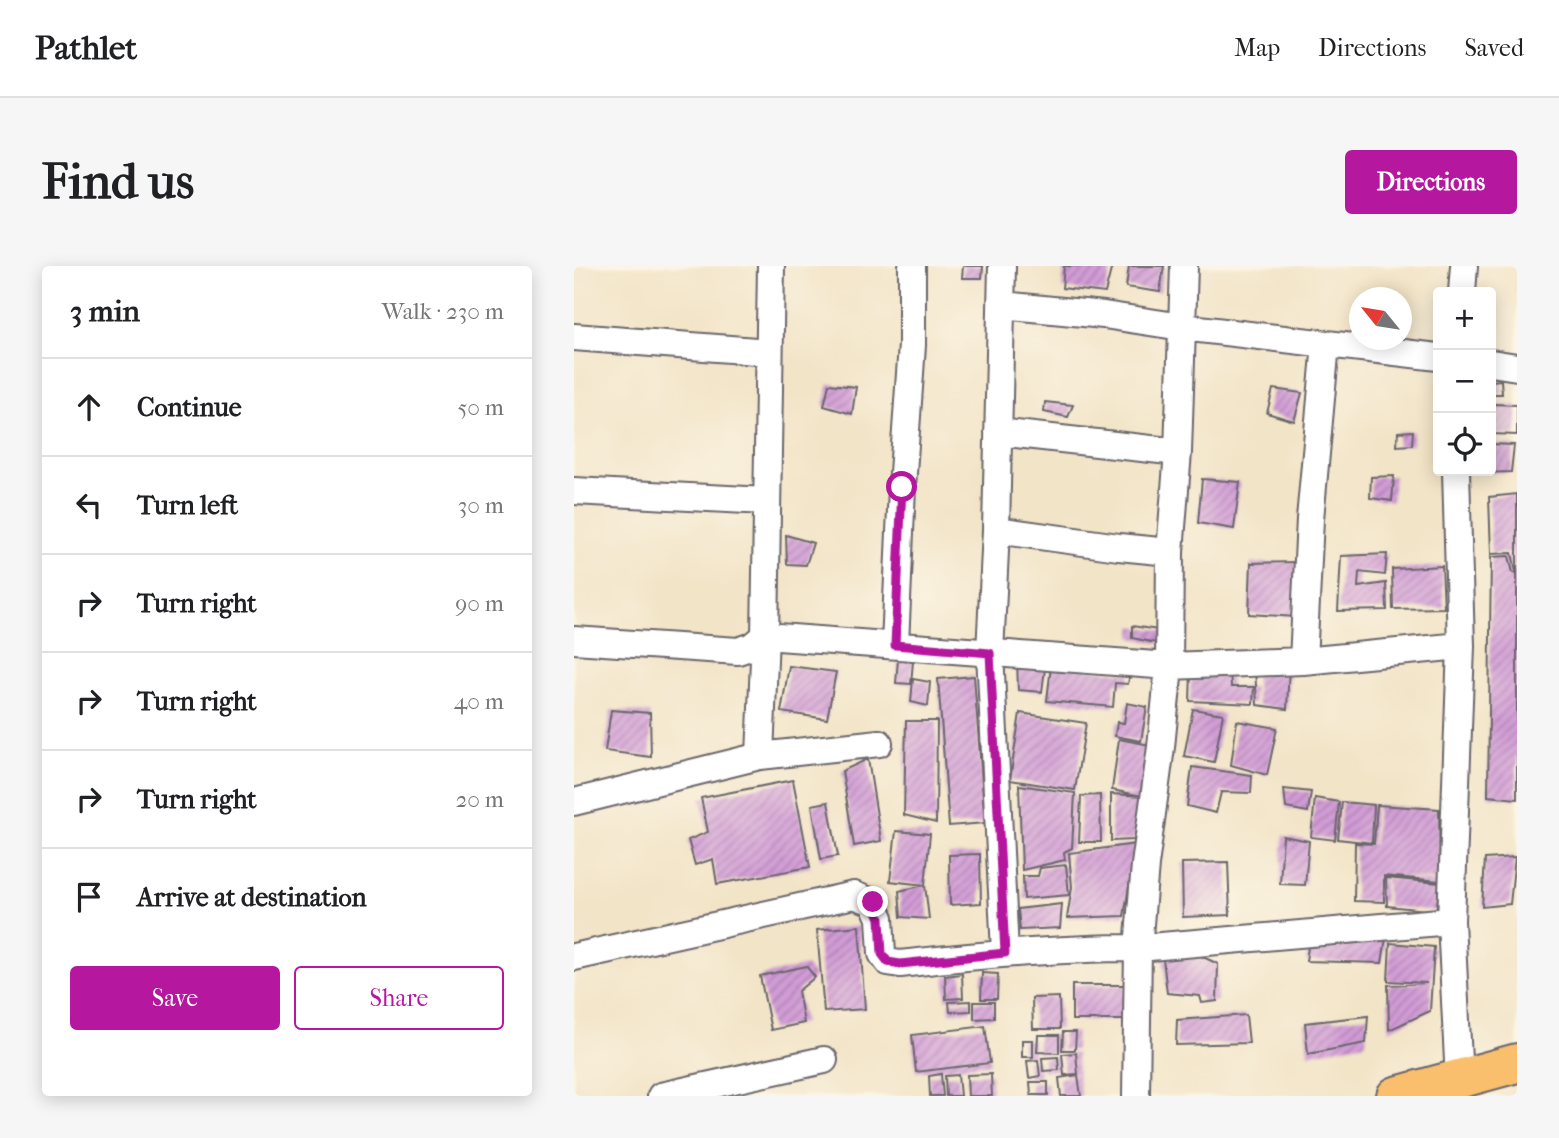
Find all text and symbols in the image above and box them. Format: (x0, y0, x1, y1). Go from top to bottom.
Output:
text: Pathlet (35, 29, 137, 68)
text: Map (1234, 34, 1280, 62)
text: Directions (1318, 34, 1426, 62)
text: Saved (1464, 34, 1524, 62)
button: Directions (1345, 150, 1517, 214)
text: Find us (42, 153, 194, 211)
north arrow (1349, 287, 1412, 350)
map controls (1433, 287, 1496, 476)
button: + (1433, 287, 1496, 350)
text: 3 min (70, 294, 140, 329)
text: Walk · 230 m (382, 298, 504, 325)
button: − (1433, 350, 1496, 413)
icon: ahead (70, 388, 108, 426)
text: Continue (137, 392, 242, 423)
text: 50 m (457, 394, 504, 421)
button: locate (1433, 413, 1496, 476)
route start (886, 471, 917, 502)
icon: left (70, 486, 108, 524)
text: Turn left (137, 490, 238, 521)
text: 30 m (458, 492, 504, 519)
icon: right (70, 584, 108, 622)
text: Turn right (137, 588, 257, 619)
text: 90 m (455, 590, 504, 617)
icon: right (70, 682, 108, 720)
text: Turn right (137, 686, 257, 717)
text: 40 m (454, 688, 504, 715)
icon: right (70, 780, 108, 818)
text: Turn right (137, 784, 257, 815)
text: 20 m (455, 786, 504, 813)
icon: arrive (70, 878, 108, 916)
text: Arrive at destination (137, 882, 367, 913)
route end (857, 886, 888, 917)
button: Save (70, 966, 280, 1030)
button: Share (294, 966, 504, 1030)

